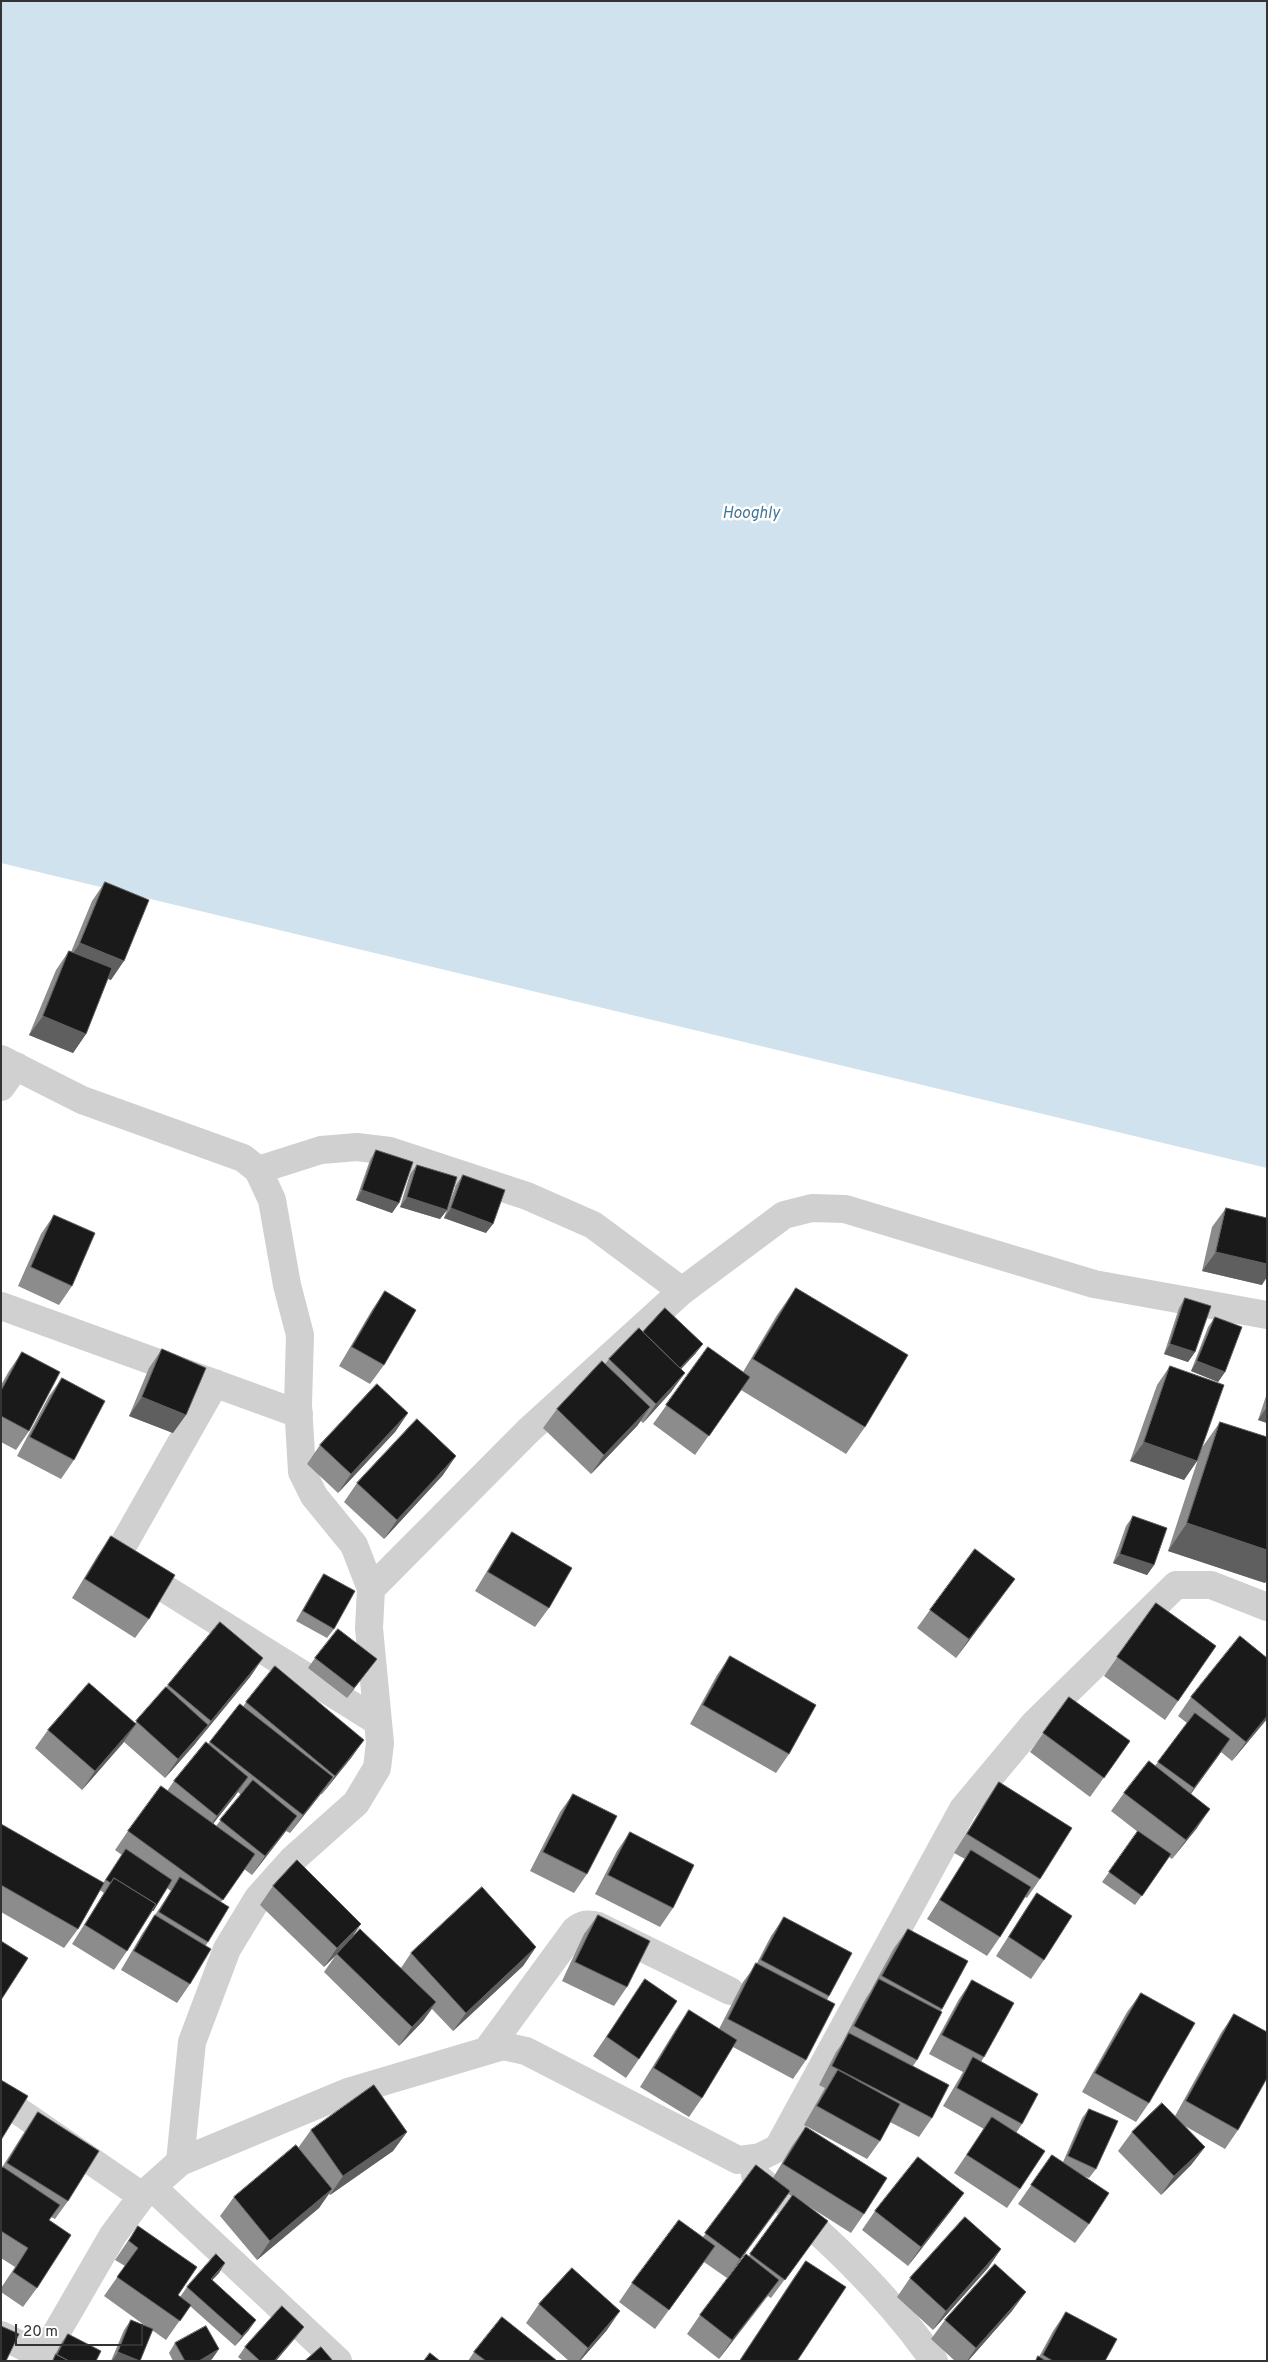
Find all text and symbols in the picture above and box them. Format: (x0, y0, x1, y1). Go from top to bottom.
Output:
water label: Hooghly (722, 505, 780, 525)
scale bar (18, 2314, 145, 2346)
text: 20 m (23, 2323, 58, 2342)

